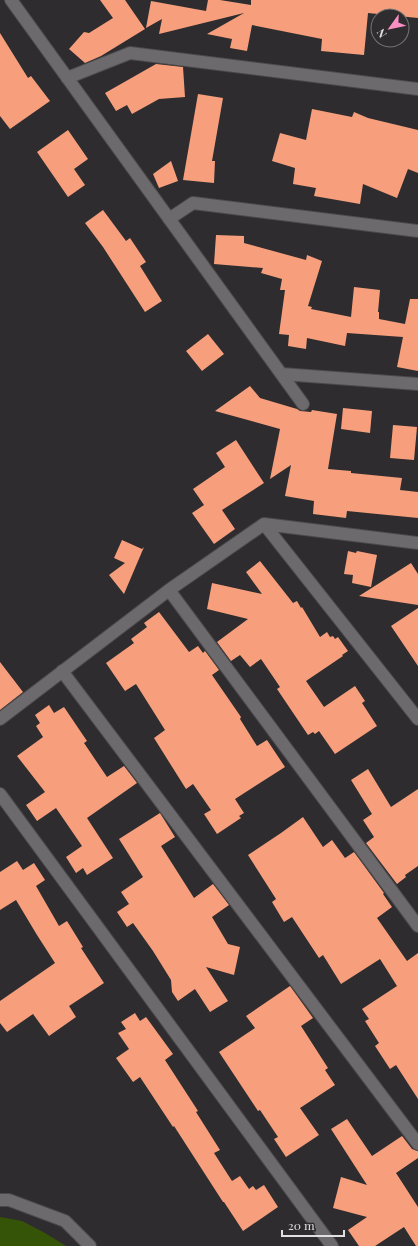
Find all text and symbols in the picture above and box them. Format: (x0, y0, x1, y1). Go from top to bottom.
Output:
north arrow (370, 8, 410, 48)
text: N (373, 26, 390, 41)
scale bar (282, 1212, 344, 1238)
text: 20 m (288, 1217, 315, 1233)

